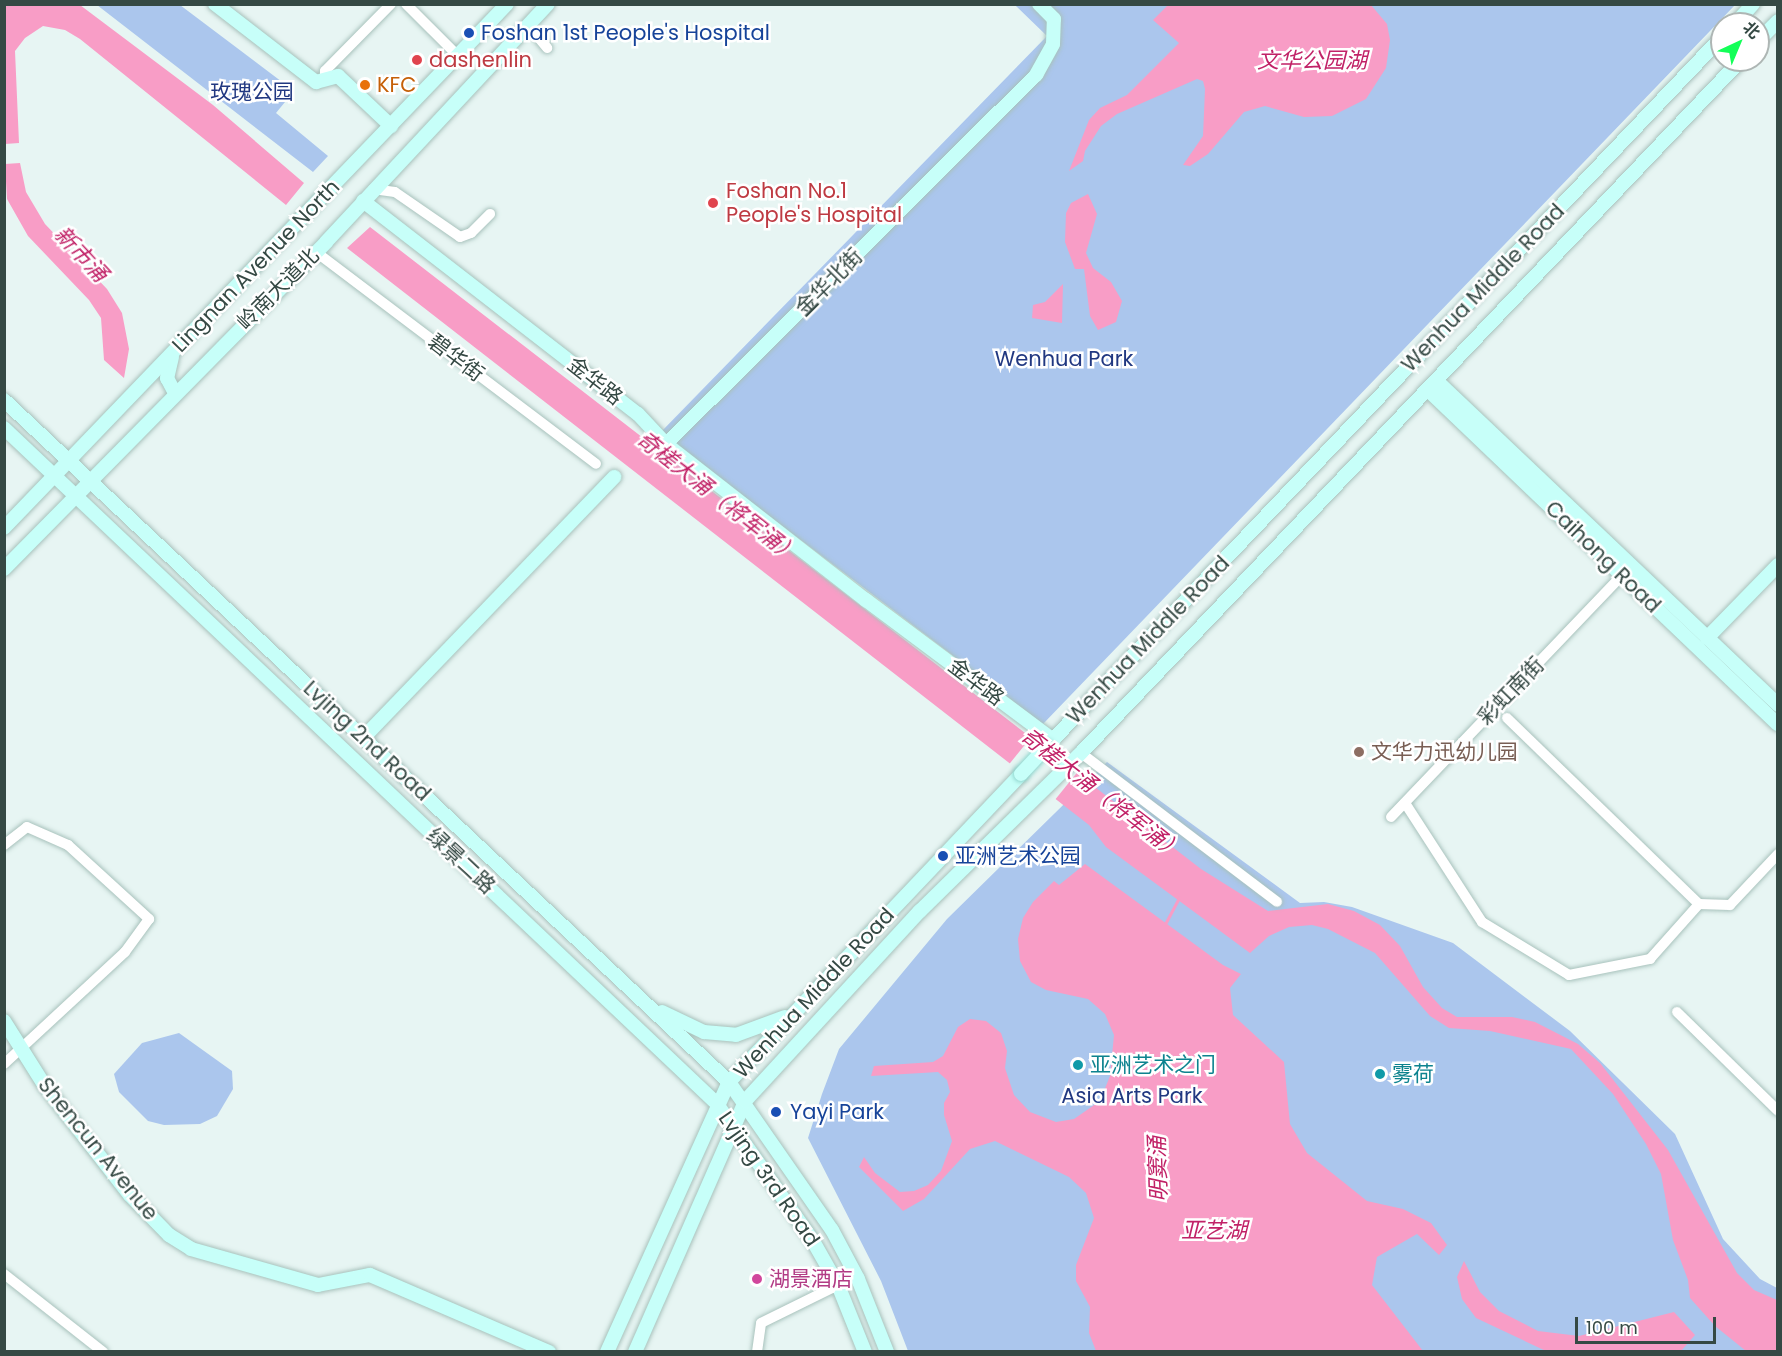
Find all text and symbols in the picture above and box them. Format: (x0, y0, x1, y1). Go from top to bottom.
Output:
north arrow (1710, 12, 1770, 72)
text: 北 (1738, 16, 1765, 44)
place label: Foshan 1st People's Hospital (481, 20, 770, 46)
marker: Foshan 1st People's Hospital (462, 26, 476, 40)
place label: dashenlin (429, 47, 532, 73)
water label: 文华公园湖 (1257, 48, 1367, 74)
marker: dashenlin (410, 53, 424, 67)
place label: KFC (377, 72, 416, 98)
marker: KFC (358, 78, 372, 92)
park label: 玫瑰公园 (210, 79, 294, 105)
street label: Lingnan Avenue North (167, 174, 345, 358)
place label: Foshan No.1 People's Hospital (726, 178, 902, 228)
marker: Foshan No.1 People's Hospital (704, 194, 722, 212)
street label: Wenhua Middle Road (1396, 199, 1570, 377)
water label: 新市涌 (49, 221, 113, 287)
street label: 岭南大道北 (232, 243, 324, 335)
street label: 金华北街 (790, 243, 868, 321)
street label: 碧华街 (423, 329, 489, 387)
park label: Wenhua Park (995, 346, 1133, 372)
street label: 金华路 (562, 352, 628, 410)
water label: 奇槎大涌（将军涌） (632, 426, 804, 568)
street label: Caihong Road (1540, 496, 1666, 618)
street label: Wenhua Middle Road (1061, 551, 1235, 729)
street label: 彩虹南街 (1473, 652, 1549, 730)
street label: 金华路 (943, 653, 1009, 711)
street label: Lvjing 2nd Road (298, 676, 436, 806)
water label: 奇槎大涌（将军涌） (1016, 723, 1188, 865)
place label: 文华力迅幼儿园 (1371, 739, 1518, 765)
marker: 文华力迅幼儿园 (1352, 745, 1366, 759)
street label: 绿景二路 (422, 823, 500, 899)
place label: 亚洲艺术公园 (955, 843, 1081, 869)
marker: 亚洲艺术公园 (936, 849, 950, 863)
street label: Wenhua Middle Road (729, 903, 899, 1083)
place label: 亚洲艺术之门 (1090, 1052, 1216, 1078)
marker: 亚洲艺术之门 (1071, 1058, 1085, 1072)
place label: 雾荷 (1392, 1061, 1434, 1087)
marker: 雾荷 (1373, 1067, 1387, 1081)
street label: Shencun Avenue (33, 1073, 163, 1225)
park label: Asia Arts Park (1061, 1083, 1203, 1109)
place label: Yayi Park (790, 1099, 884, 1125)
marker: Yayi Park (767, 1103, 785, 1121)
street label: Lvjing 3rd Road (713, 1107, 825, 1251)
water label: 明窦涌 (1144, 1136, 1172, 1202)
water label: 亚艺湖 (1181, 1218, 1247, 1244)
place label: 湖景酒店 (769, 1266, 853, 1292)
marker: 湖景酒店 (750, 1272, 764, 1286)
scale bar (1578, 1305, 1719, 1343)
text: 100 m (1586, 1315, 1638, 1340)

